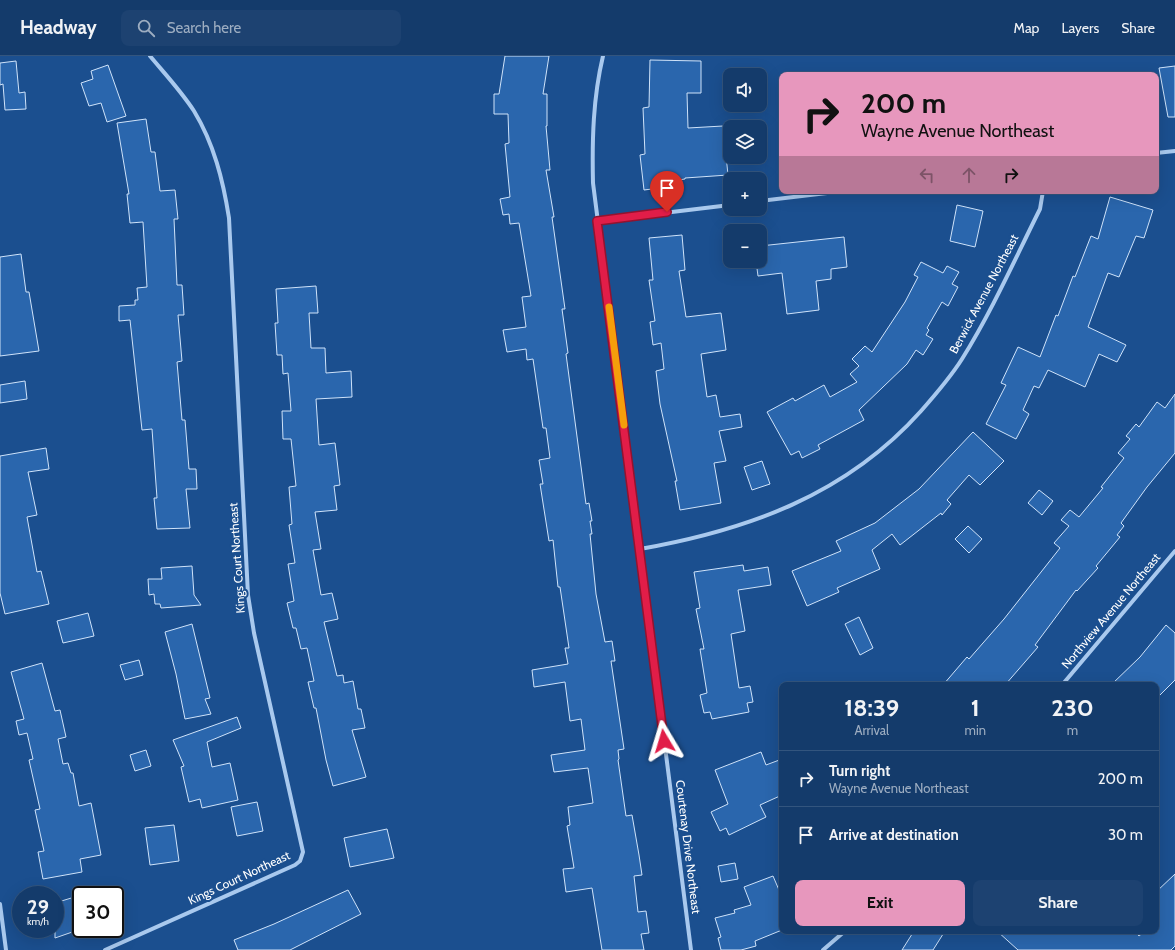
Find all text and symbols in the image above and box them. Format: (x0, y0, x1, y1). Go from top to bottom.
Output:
search box (121, 10, 401, 46)
text: Headway (20, 16, 97, 39)
icon: search (135, 17, 157, 39)
text: Search here (167, 19, 241, 37)
text: Map (1014, 19, 1039, 37)
text: Layers (1061, 19, 1099, 37)
text: Share (1121, 19, 1155, 37)
map controls (723, 68, 767, 268)
button: sound (723, 68, 767, 112)
text: 200 m (861, 86, 946, 120)
icon: right (795, 88, 847, 140)
button: layers (723, 120, 767, 164)
text: Wayne Avenue Northeast (861, 120, 1054, 142)
icon: left (916, 164, 938, 186)
icon: ahead (958, 164, 980, 186)
icon: right (1000, 164, 1022, 186)
pin (650, 171, 684, 212)
button: + (723, 172, 767, 216)
icon: arrive (656, 177, 678, 199)
button: − (723, 224, 767, 268)
street label: Berwick Avenue Northeast (946, 232, 1021, 356)
street label: Kings Court Northeast (225, 502, 248, 614)
street label: Northview Avenue Northeast (1058, 550, 1163, 671)
text: 18:39 (844, 693, 899, 722)
text: 1 (971, 693, 980, 722)
text: 230 (1051, 693, 1094, 722)
position arrow (643, 720, 685, 762)
text: Arrival (854, 722, 889, 738)
text: min (965, 722, 986, 738)
text: m (1067, 722, 1078, 738)
text: Turn right (829, 762, 890, 780)
icon: right (795, 768, 817, 790)
text: 200 m (1098, 770, 1143, 788)
street label: Courtenay Drive Northeast (673, 779, 704, 915)
text: Wayne Avenue Northeast (829, 780, 969, 796)
icon: arrive (795, 824, 817, 846)
text: Arrive at destination (829, 826, 959, 844)
text: 30 m (1108, 826, 1143, 844)
street label: Kings Court Northeast (185, 847, 292, 908)
button: Exit (795, 880, 965, 926)
button: Share (973, 880, 1143, 926)
speed limit sign: 30 (72, 886, 124, 938)
text: 29 (27, 895, 49, 919)
text: km/h (27, 915, 49, 928)

